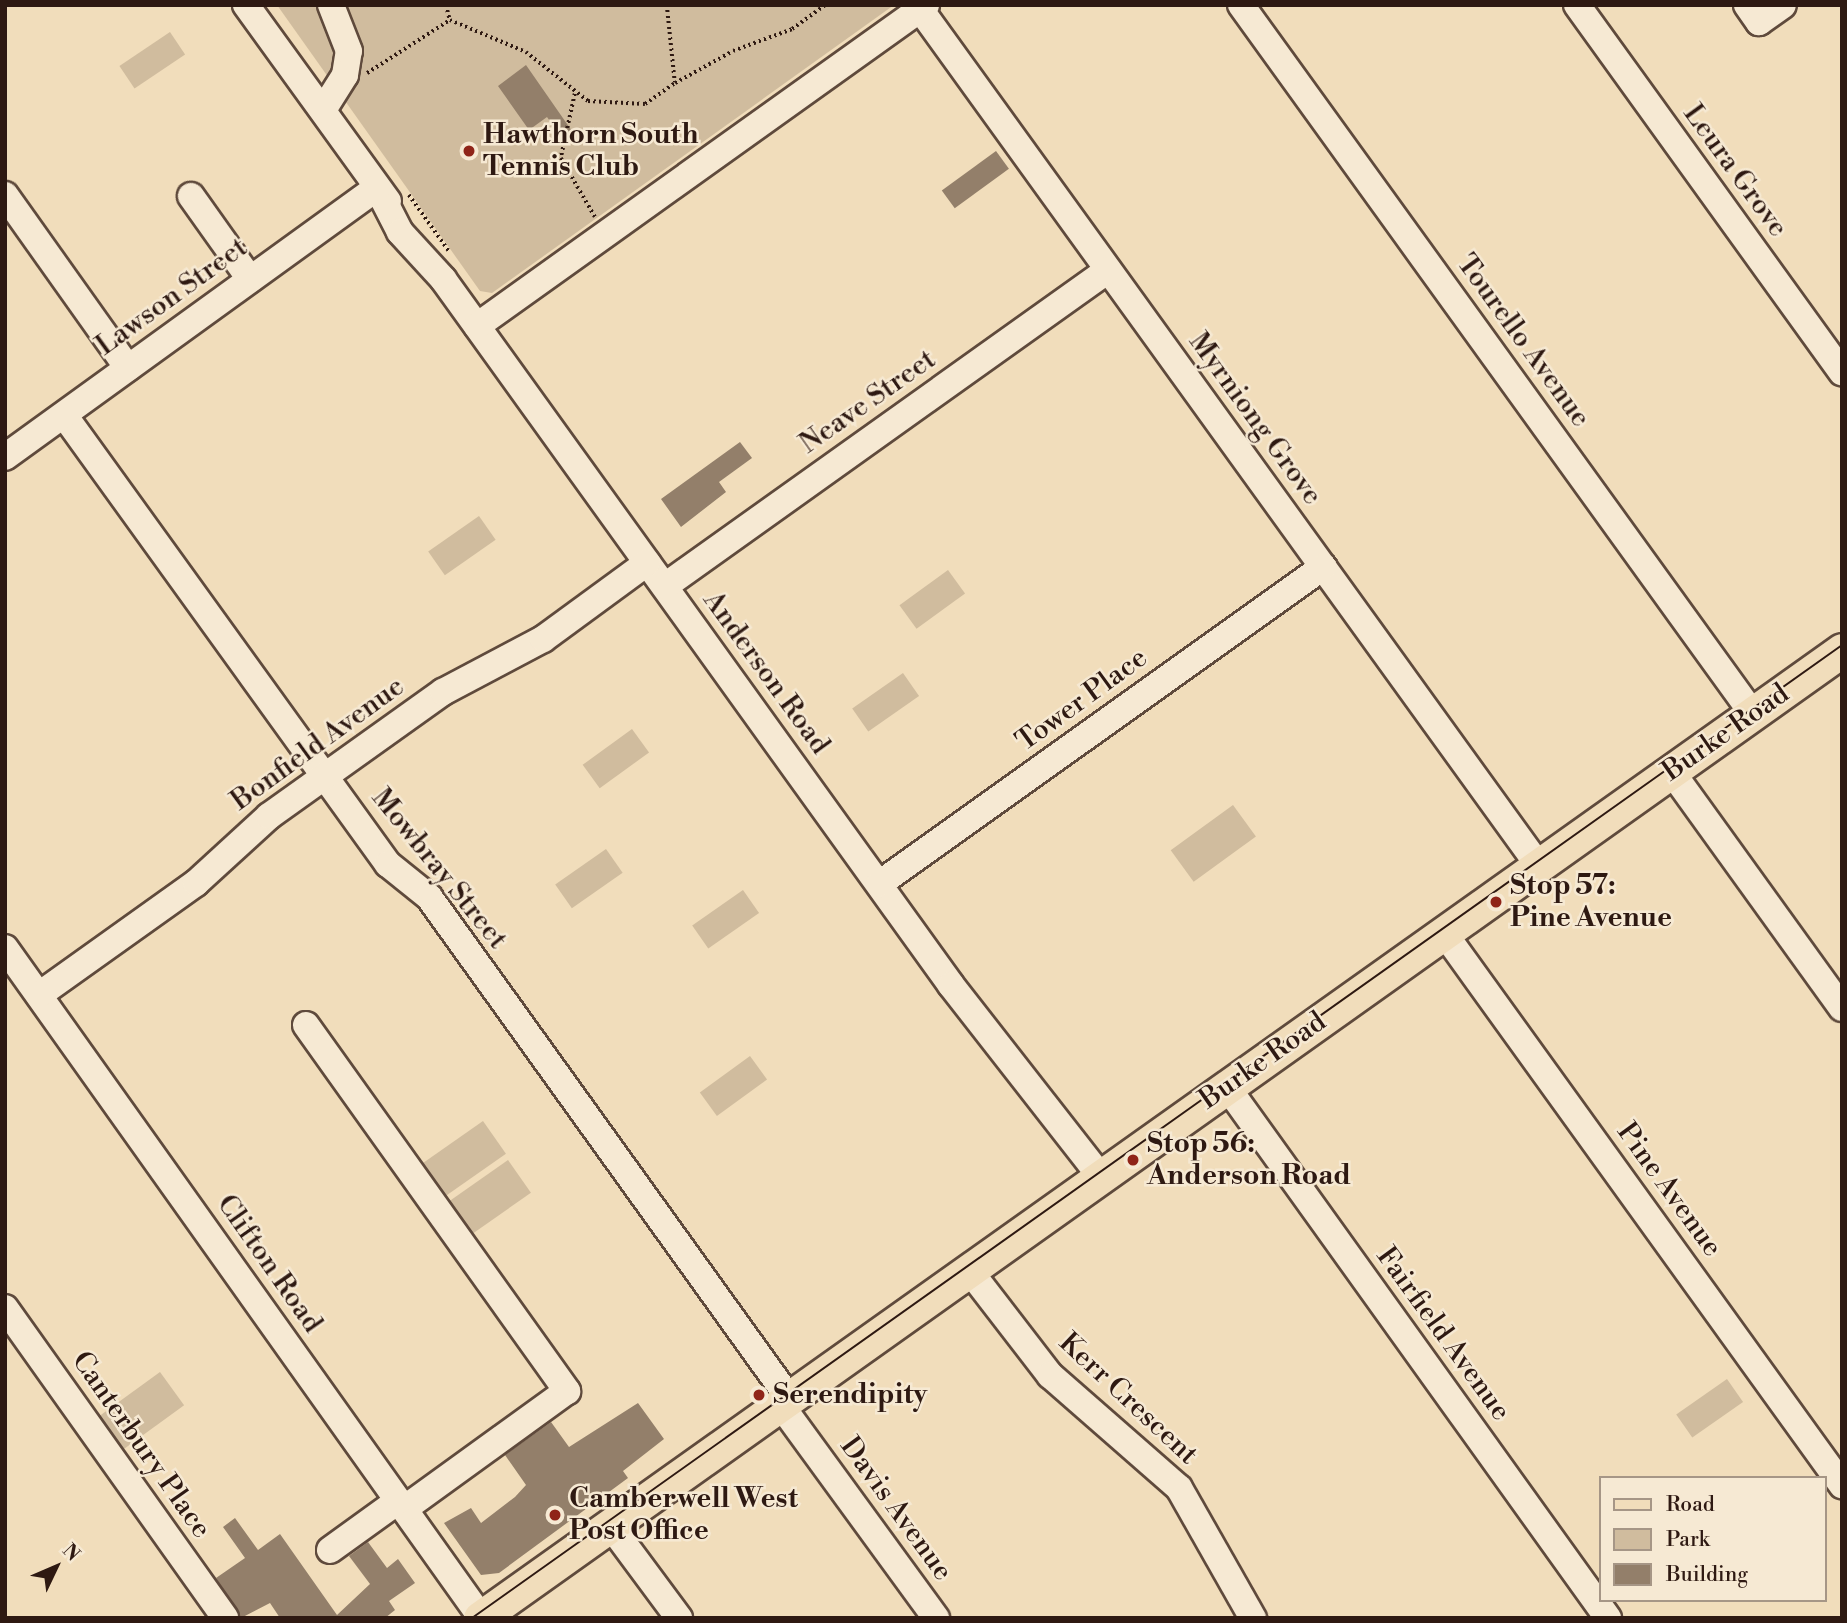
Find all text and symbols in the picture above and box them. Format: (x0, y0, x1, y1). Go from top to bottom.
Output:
street label: Leura Grove (1676, 98, 1794, 244)
place label: Hawthorn South Tennis Club (483, 118, 699, 184)
marker: Hawthorn South Tennis Club (461, 143, 477, 159)
street label: Lawson Street (90, 231, 254, 363)
street label: Tourello Avenue (1449, 248, 1597, 434)
street label: Myrniong Grove (1181, 326, 1329, 512)
street label: Neave Street (794, 343, 942, 461)
street label: Anderson Road (696, 585, 836, 761)
street label: Tower Place (1010, 641, 1154, 759)
street label: Bonfield Avenue (225, 670, 411, 818)
street label: Burke Road (1656, 677, 1796, 789)
street label: Mowbray Street (364, 782, 514, 956)
place label: Stop 57: Pine Avenue (1510, 869, 1672, 935)
marker: Stop 57: Pine Avenue (1488, 894, 1504, 910)
street label: Burke Road (1193, 1005, 1333, 1117)
street label: Pine Avenue (1609, 1117, 1729, 1263)
place label: Stop 56: Anderson Road (1147, 1127, 1351, 1193)
marker: Stop 56: Anderson Road (1125, 1152, 1141, 1168)
street label: Clifton Road (209, 1189, 329, 1339)
street label: Fairfield Avenue (1369, 1241, 1517, 1427)
street label: Kerr Crescent (1052, 1326, 1204, 1472)
street label: Canterbury Place (64, 1345, 218, 1545)
place label: Serendipity (773, 1378, 927, 1412)
marker: Serendipity (751, 1387, 767, 1403)
street label: Davis Avenue (833, 1431, 959, 1587)
legend (1598, 1476, 1826, 1602)
place label: Camberwell West Post Office (569, 1482, 798, 1548)
text: Road (1666, 1492, 1715, 1518)
marker: Camberwell West Post Office (547, 1507, 563, 1523)
text: Park (1666, 1527, 1710, 1553)
north arrow (21, 1532, 91, 1602)
text: N (57, 1539, 85, 1566)
text: Building (1666, 1562, 1748, 1588)

